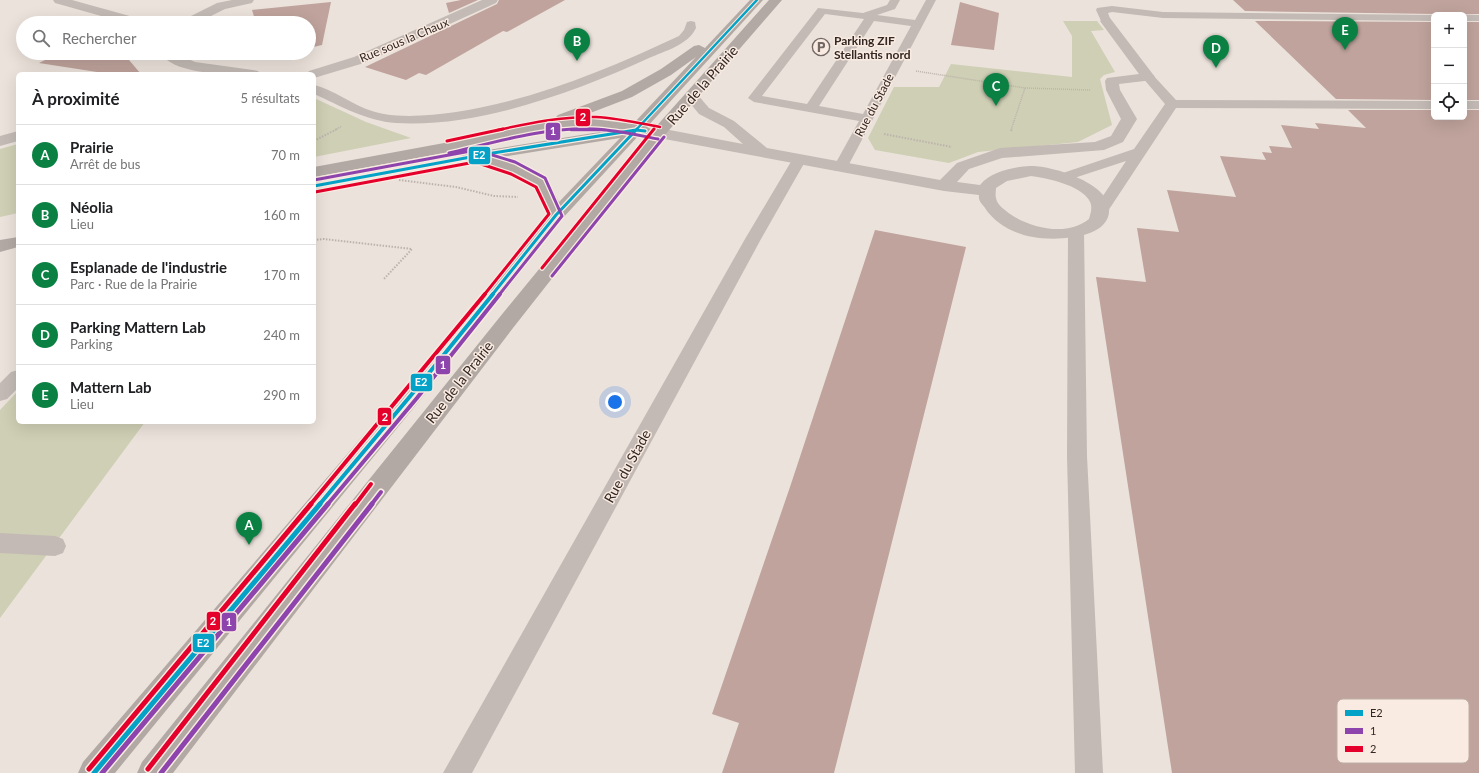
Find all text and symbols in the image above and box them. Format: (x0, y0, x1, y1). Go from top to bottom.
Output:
map controls (1431, 12, 1467, 120)
button: + (1431, 12, 1467, 48)
street label: Rue sous la Chaux (357, 14, 451, 66)
search box (16, 16, 316, 60)
pin: E (1332, 17, 1358, 50)
icon: search (30, 27, 52, 49)
pin: B (564, 28, 590, 61)
text: Rechercher (62, 29, 136, 47)
place label: Parking ZIF Stellantis nord (834, 33, 911, 62)
pin: D (1203, 35, 1229, 68)
parking icon: Parking ZIF Stellantis nord (811, 37, 831, 57)
street label: Rue de la Prairie (663, 42, 741, 128)
button: − (1431, 48, 1467, 84)
street label: Rue du Stade (851, 71, 897, 139)
pin: C (983, 73, 1009, 106)
button: locate (1431, 84, 1467, 120)
text: À proximité (32, 88, 120, 109)
text: 5 résultats (241, 90, 300, 106)
line badge: 2 (575, 108, 591, 127)
text: 2 (580, 110, 586, 123)
line badge: 1 (545, 122, 561, 141)
text: 1 (550, 124, 556, 137)
text: Prairie (70, 138, 114, 156)
line badge: E2 (468, 146, 491, 165)
text: A (40, 147, 50, 163)
text: 70 m (271, 147, 300, 163)
text: E2 (473, 148, 485, 161)
text: Arrêt de bus (70, 156, 140, 172)
text: Néolia (70, 198, 113, 216)
text: B (41, 207, 49, 223)
text: 160 m (263, 207, 300, 223)
text: Lieu (70, 216, 94, 232)
text: Esplanade de l'industrie (70, 258, 227, 276)
text: C (41, 267, 49, 283)
text: 170 m (263, 267, 300, 283)
text: Parc · Rue de la Prairie (70, 276, 197, 292)
text: Parking Mattern Lab (70, 318, 206, 336)
text: D (40, 327, 50, 343)
text: 240 m (263, 327, 300, 343)
text: Parking (70, 336, 113, 352)
street label: Rue de la Prairie (422, 338, 496, 426)
line badge: 1 (435, 355, 451, 375)
text: 1 (440, 358, 446, 371)
line badge: E2 (410, 373, 433, 392)
text: E2 (415, 375, 427, 388)
text: Mattern Lab (70, 378, 152, 396)
text: E (41, 387, 49, 403)
text: 290 m (263, 387, 300, 403)
your location (605, 392, 625, 412)
text: Lieu (70, 396, 94, 412)
line badge: 2 (377, 407, 392, 426)
text: 2 (382, 410, 388, 423)
street label: Rue du Stade (600, 426, 654, 506)
pin: A (236, 512, 262, 545)
line badge: 2 (206, 611, 221, 631)
line badge: 1 (221, 612, 237, 632)
text: 2 (210, 614, 216, 627)
text: 1 (226, 615, 232, 628)
line badge: E2 (192, 633, 215, 653)
text: E2 (197, 636, 209, 649)
legend (1337, 699, 1469, 763)
text: E2 (1370, 706, 1383, 719)
text: 1 (1370, 724, 1376, 737)
text: 2 (1370, 742, 1376, 755)

